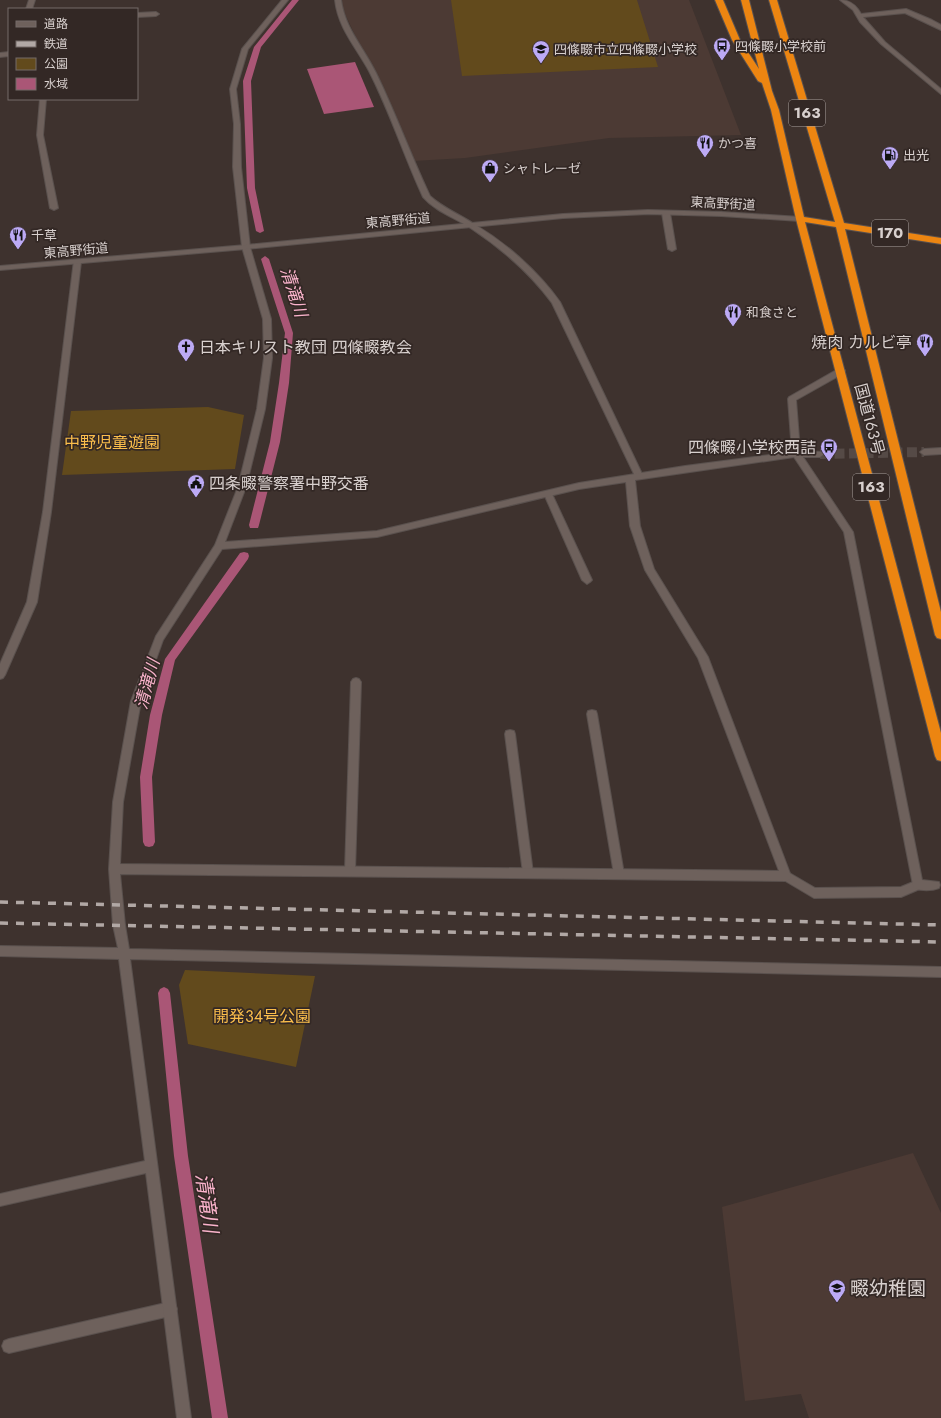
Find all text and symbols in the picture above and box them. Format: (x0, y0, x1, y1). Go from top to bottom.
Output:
legend (8, 8, 138, 100)
text: 道路 (44, 15, 68, 33)
text: 鉄道 (44, 35, 68, 53)
bus stop icon: 四條畷小学校前 (712, 36, 732, 61)
place label: 四條畷小学校前 (735, 37, 826, 56)
school or university icon: 四條畷市立四條畷小学校 (531, 39, 551, 64)
place label: 四條畷市立四條畷小学校 (554, 40, 697, 59)
text: 公園 (44, 55, 68, 73)
text: 水域 (44, 75, 68, 93)
road number: 163 (789, 100, 825, 126)
restaurant icon: かつ喜 (695, 133, 715, 158)
place label: かつ喜 (718, 134, 757, 153)
fuel station icon: 出光 (880, 145, 900, 170)
place label: 出光 (903, 146, 929, 165)
shop icon: シャトレーゼ (480, 158, 500, 183)
place label: シャトレーゼ (503, 159, 581, 178)
street label: 東高野街道 (690, 192, 756, 215)
street label: 東高野街道 (365, 208, 431, 233)
road number: 170 (872, 220, 908, 246)
restaurant icon: 千草 (8, 225, 28, 250)
place label: 千草 (31, 226, 57, 245)
street label: 東高野街道 (43, 238, 109, 263)
water label: 清滝川 (275, 264, 314, 322)
restaurant icon: 和食さと (723, 302, 743, 327)
place label: 和食さと (746, 303, 798, 322)
place label: 焼肉 カルビ亭 (811, 331, 912, 354)
restaurant icon: 焼肉 カルビ亭 (915, 332, 935, 357)
place label: 日本キリスト教団 四條畷教会 (199, 336, 412, 359)
church icon: 日本キリスト教団 四條畷教会 (176, 337, 196, 362)
street label: 国道163号 (849, 381, 890, 457)
park label: 中野児童遊園 (64, 431, 160, 454)
place label: 四條畷小学校西詰 (688, 436, 816, 459)
bus stop icon: 四條畷小学校西詰 (819, 437, 839, 462)
place label: 四条畷警察署中野交番 (209, 472, 369, 495)
public building icon: 四条畷警察署中野交番 (186, 473, 206, 498)
road number: 163 (853, 474, 889, 500)
water label: 清滝川 (129, 654, 166, 712)
park label: 開発34号公園 (213, 1005, 311, 1028)
water label: 清滝川 (188, 1171, 225, 1237)
place label: 畷幼稚園 (850, 1275, 926, 1302)
school or university icon: 畷幼稚園 (827, 1278, 847, 1303)

